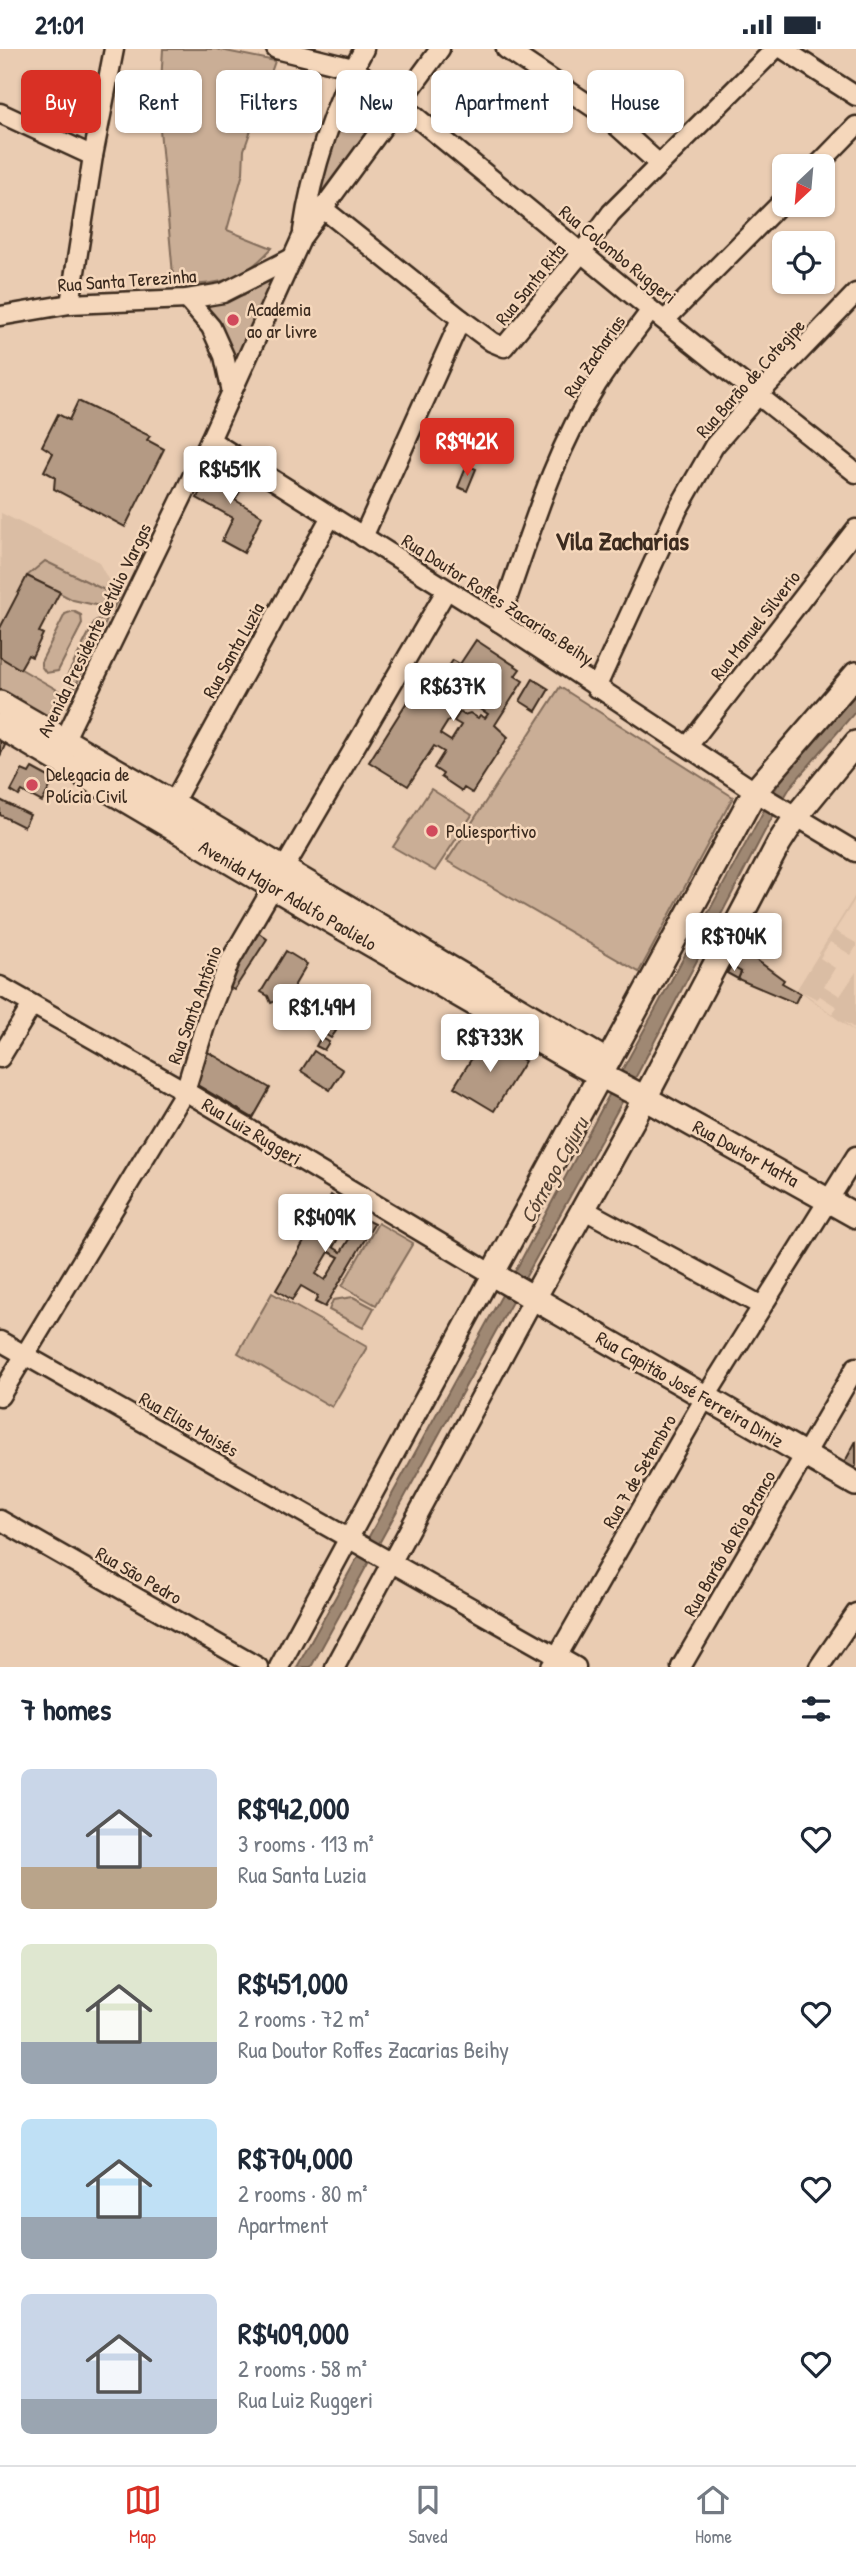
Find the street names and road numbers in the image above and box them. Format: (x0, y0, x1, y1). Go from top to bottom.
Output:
street label: Rua Colombo Ruggeri (554, 199, 682, 309)
street label: Rua Santa Rita (489, 237, 571, 330)
street label: Rua Santa Terezinha (57, 262, 198, 298)
street label: Rua Zacharias (557, 310, 631, 402)
street label: Rua Barão de Cotegipe (690, 313, 811, 443)
street label: Avenida Presidente Getúlio Vargas (31, 519, 157, 741)
street label: Rua Doutor Roffes Zacarias Beihy (397, 527, 599, 671)
street label: Rua Manuel Silverio (704, 565, 806, 685)
street label: Rua Santa Luzia (196, 597, 270, 703)
street label: Avenida Major Adolfo Paolielo (194, 833, 382, 957)
street label: Rua Santo Antônio (161, 942, 228, 1068)
street label: Rua Luiz Ruggeri (197, 1091, 307, 1171)
street label: Rua Doutor Matta (688, 1113, 804, 1193)
street label: Rua Capitão José Ferreira Diniz (591, 1325, 789, 1453)
street label: Rua Elias Moisés (135, 1385, 243, 1463)
street label: Rua 7 de Setembro (596, 1409, 682, 1533)
street label: Rua Barão do Rio Branco (677, 1465, 781, 1621)
street label: Rua São Pedro (91, 1540, 187, 1610)

